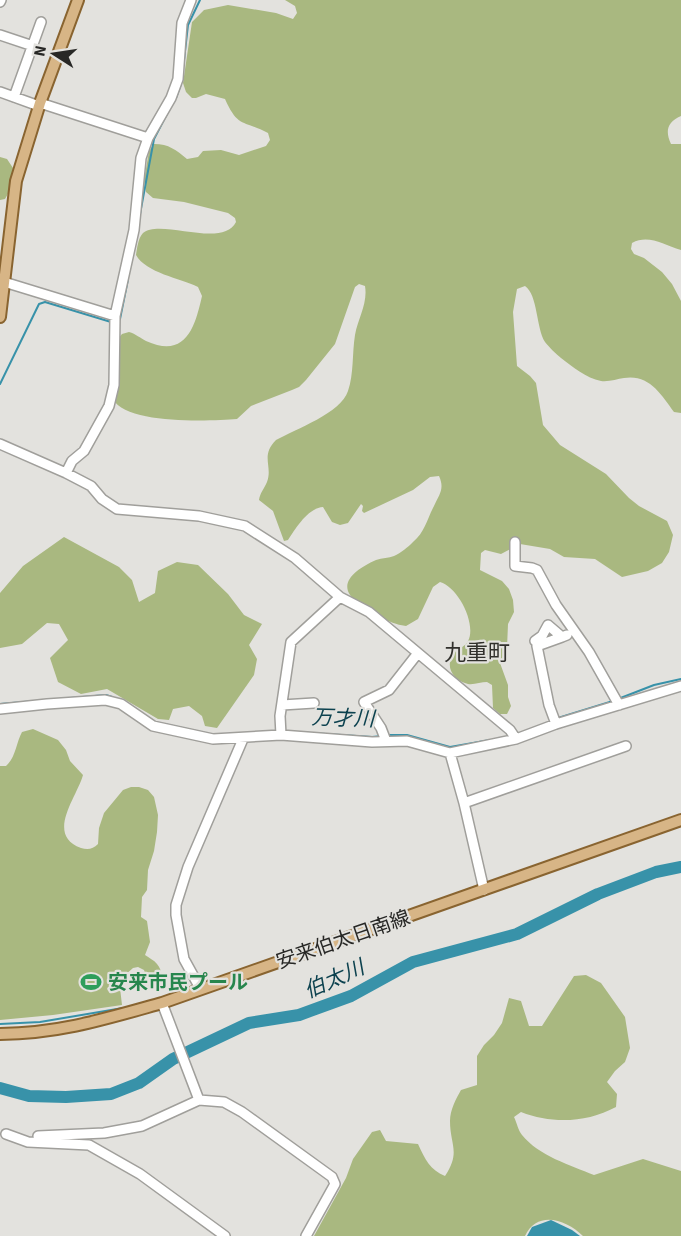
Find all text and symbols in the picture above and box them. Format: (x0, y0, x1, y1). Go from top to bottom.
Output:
north arrow (24, 24, 84, 84)
text: N (28, 44, 52, 59)
district label: 九重町 (444, 637, 510, 669)
water label: 万才川 (311, 702, 377, 734)
street label: 安来伯太日南線 (273, 904, 414, 976)
water label: 伯太川 (299, 952, 371, 1006)
place label: 安来市民プール (108, 969, 248, 997)
sports icon: 安来市民プール (79, 970, 103, 994)

